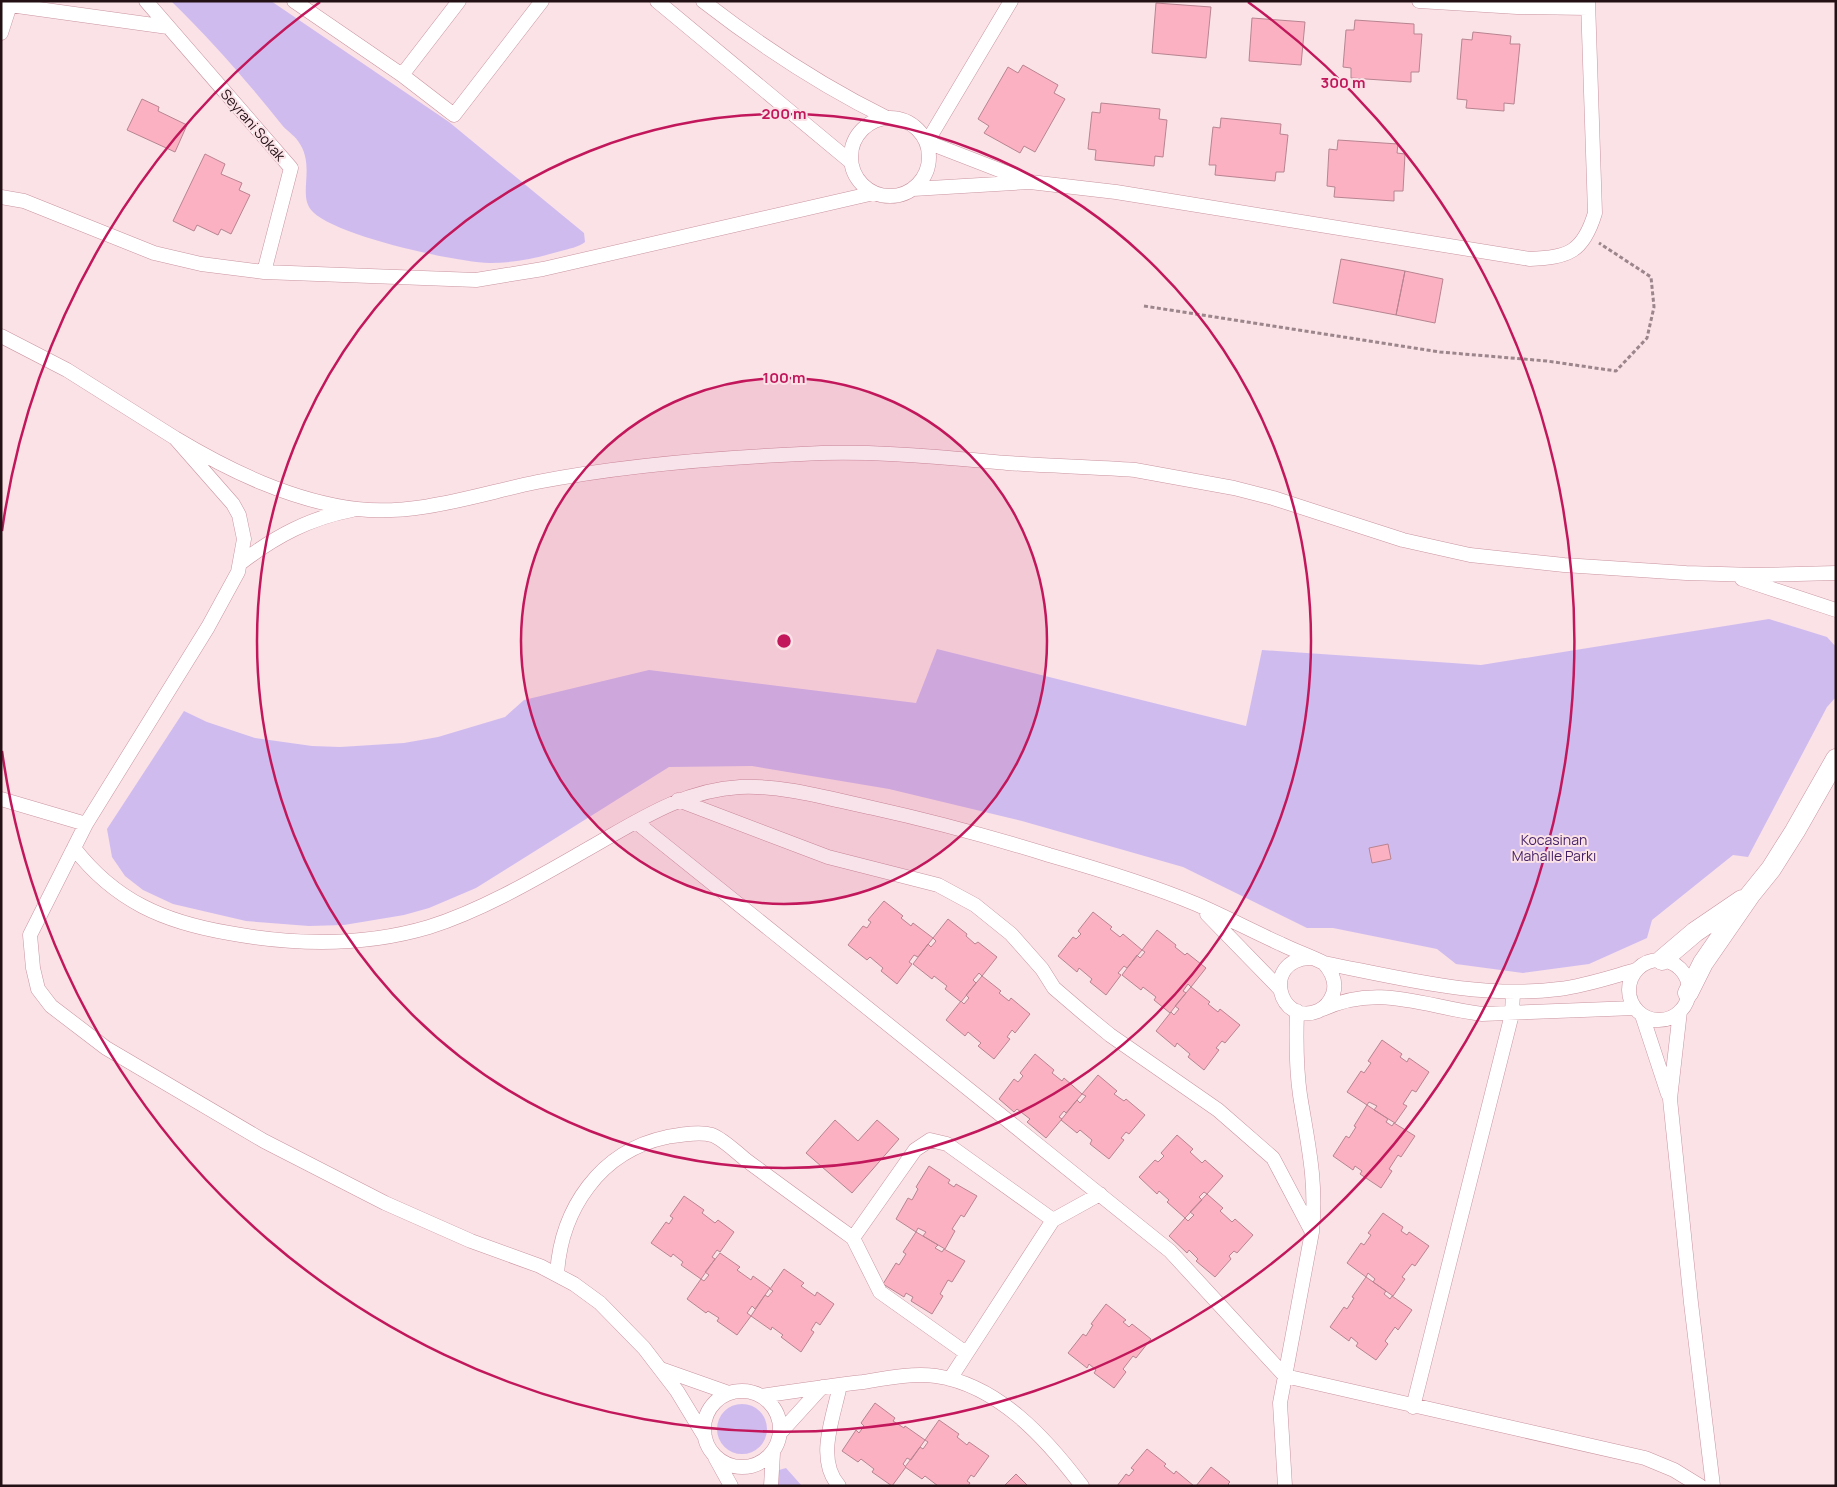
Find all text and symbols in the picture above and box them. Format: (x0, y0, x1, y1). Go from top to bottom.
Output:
text: 300 m (1321, 72, 1365, 93)
street label: Seyrani Sokak (217, 85, 291, 165)
text: 200 m (761, 103, 807, 124)
text: 100 m (763, 367, 805, 388)
centre of rings (775, 632, 793, 650)
park label: Kocasinan Mahalle Parkı (1512, 830, 1596, 865)

